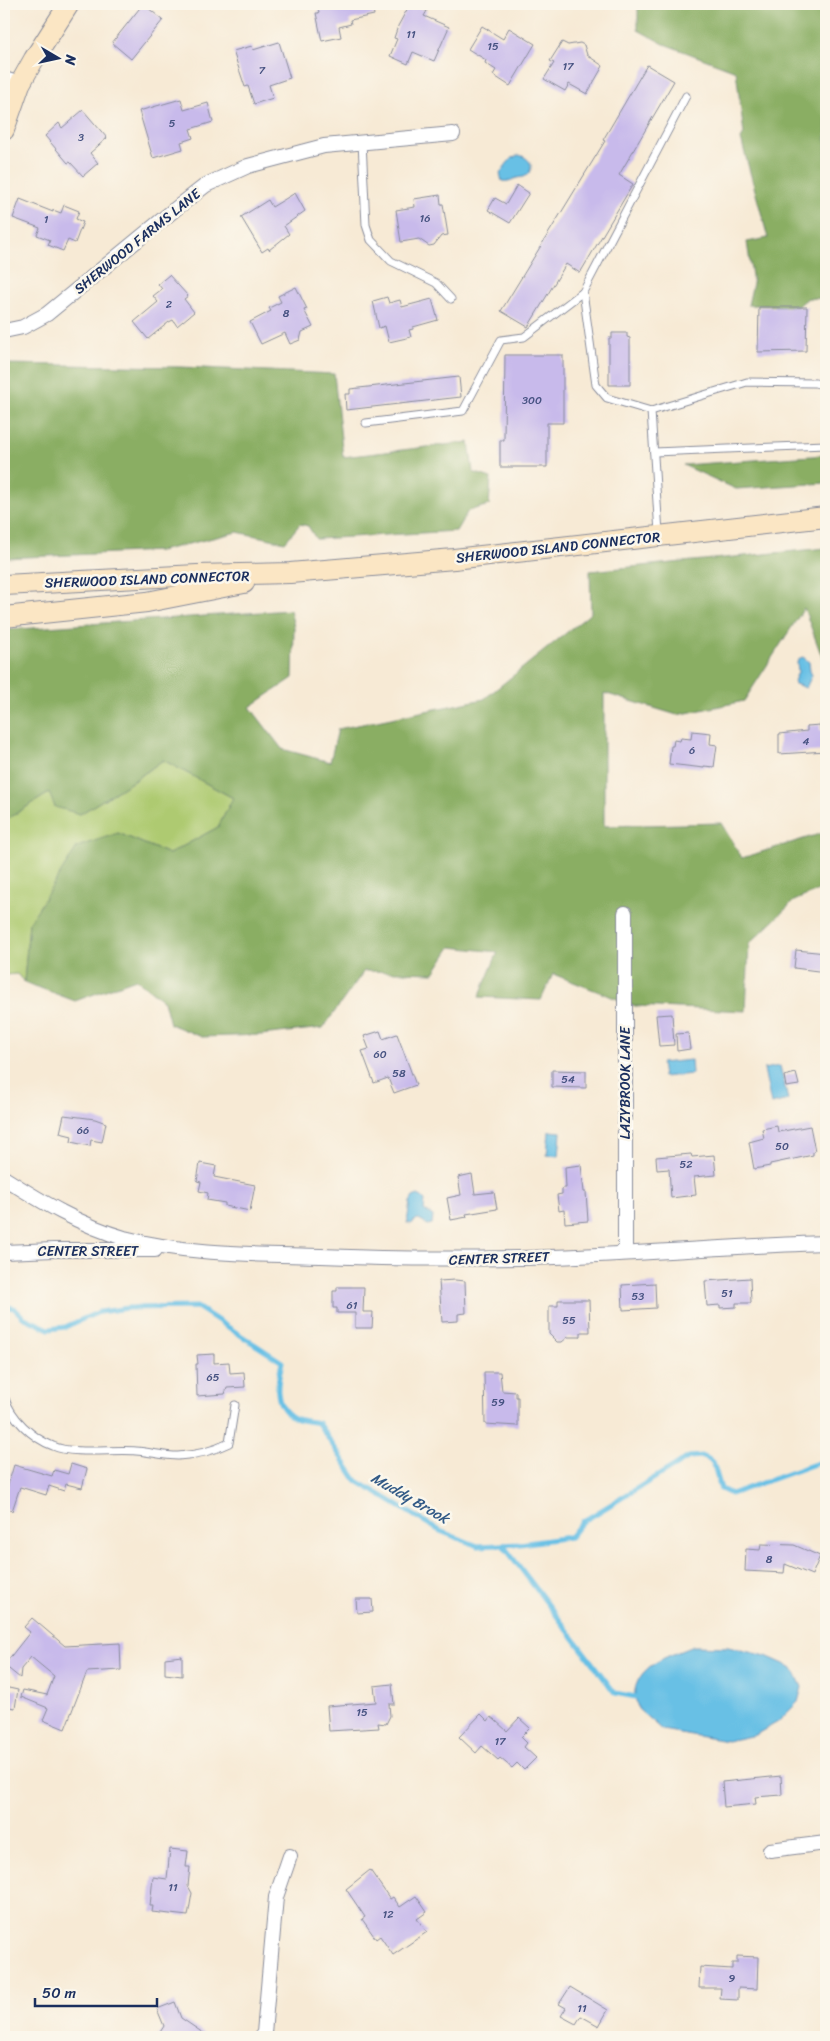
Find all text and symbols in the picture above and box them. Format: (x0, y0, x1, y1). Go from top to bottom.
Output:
house number: 11 (406, 25, 416, 44)
north arrow (32, 32, 82, 82)
house number: 15 (487, 37, 499, 56)
text: N (57, 52, 84, 67)
house number: 17 (563, 57, 574, 76)
house number: 7 (259, 61, 266, 80)
house number: 5 (169, 114, 176, 133)
house number: 3 (78, 128, 84, 147)
street label: SHERWOOD FARMS LANE (68, 181, 207, 301)
house number: 16 (420, 209, 430, 228)
house number: 1 (44, 210, 49, 229)
house number: 2 (166, 295, 173, 314)
house number: 8 (283, 304, 290, 323)
house number: 300 (522, 391, 542, 410)
street label: SHERWOOD ISLAND CONNECTOR (455, 524, 661, 571)
street label: SHERWOOD ISLAND CONNECTOR (44, 563, 250, 596)
house number: 4 (803, 732, 810, 751)
house number: 6 (689, 741, 695, 760)
street label: LAZYBROOK LANE (613, 1026, 638, 1139)
house number: 60 (373, 1045, 387, 1064)
house number: 58 (392, 1064, 406, 1083)
house number: 54 (561, 1070, 575, 1089)
house number: 66 (77, 1121, 89, 1140)
house number: 50 (775, 1137, 789, 1156)
house number: 52 (679, 1155, 693, 1174)
street label: CENTER STREET (38, 1239, 140, 1264)
street label: CENTER STREET (448, 1244, 551, 1273)
house number: 51 (721, 1284, 733, 1303)
house number: 53 (632, 1287, 644, 1306)
house number: 61 (347, 1296, 358, 1315)
house number: 55 (562, 1311, 576, 1330)
house number: 65 (207, 1368, 220, 1387)
house number: 59 (491, 1393, 505, 1412)
water label: Muddy Brook (366, 1465, 456, 1532)
house number: 8 (766, 1550, 773, 1569)
house number: 15 (356, 1703, 368, 1722)
house number: 17 (495, 1732, 506, 1751)
house number: 11 (168, 1878, 178, 1897)
house number: 12 (382, 1905, 394, 1924)
house number: 9 (729, 1969, 736, 1988)
scale bar (35, 1976, 158, 2008)
text: 50 m (42, 1980, 77, 2006)
house number: 11 (577, 1999, 587, 2018)

